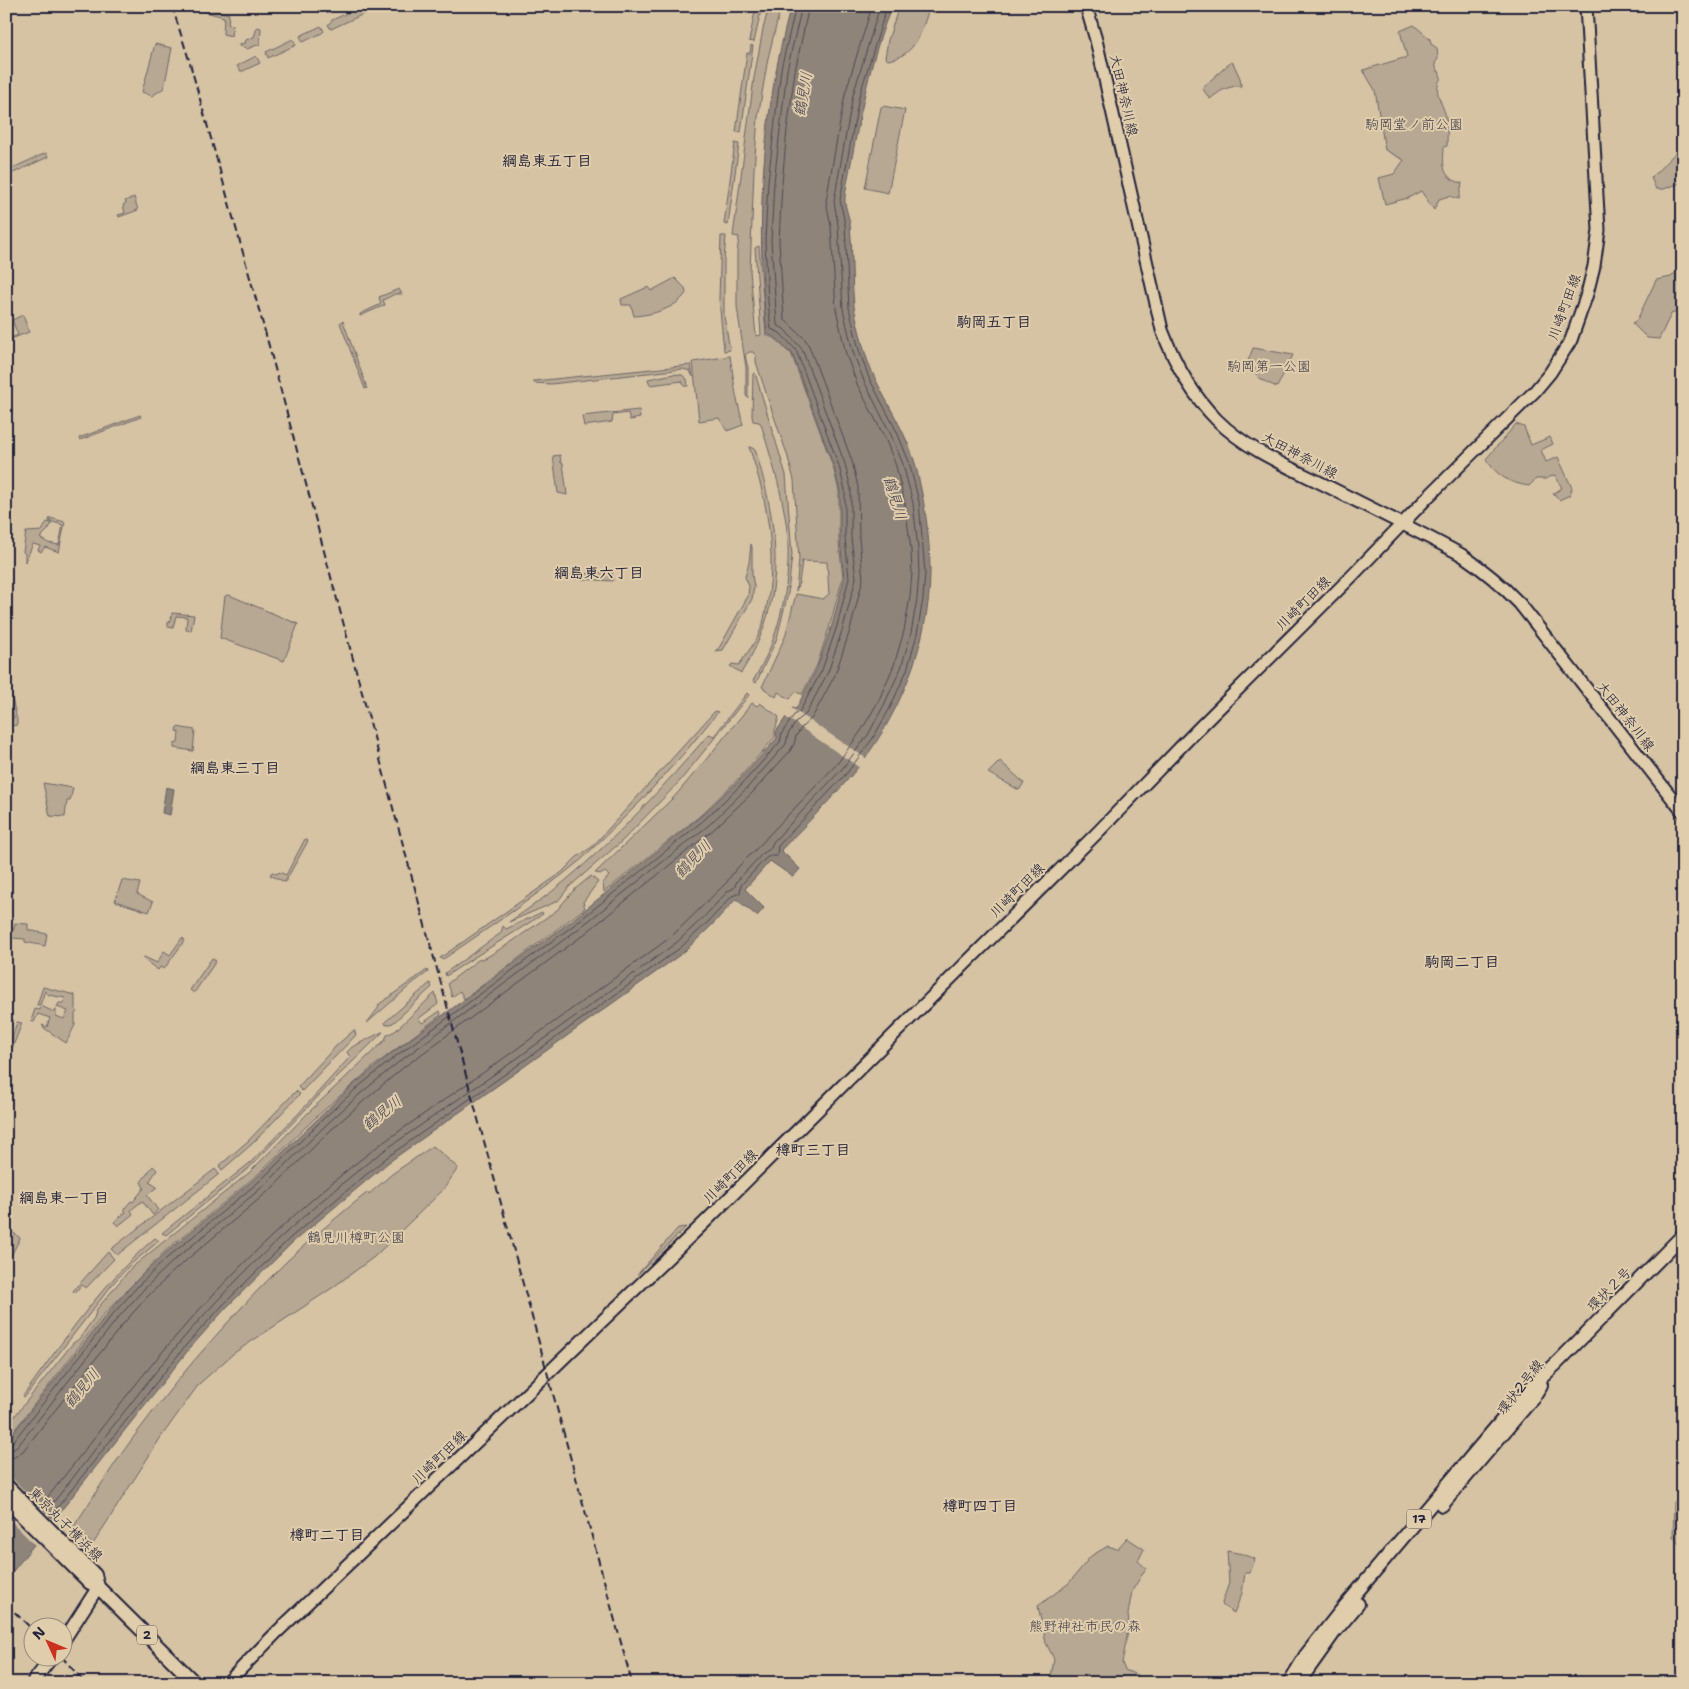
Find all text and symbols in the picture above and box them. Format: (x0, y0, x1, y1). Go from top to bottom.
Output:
street label: 大田神奈川線 (1106, 52, 1142, 138)
water label: 鶴見川 (789, 70, 817, 118)
park label: 駒岡堂ノ前公園 (1365, 115, 1463, 133)
district label: 綱島東五丁目 (502, 151, 592, 171)
street label: 川崎町田線 (1544, 271, 1584, 343)
district label: 駒岡五丁目 (956, 312, 1032, 332)
park label: 駒岡第一公園 (1227, 357, 1311, 375)
street label: 大田神奈川線 (1259, 427, 1341, 483)
water label: 鶴見川 (879, 474, 911, 522)
district label: 綱島東六丁目 (554, 563, 644, 583)
street label: 川崎町田線 (1272, 572, 1334, 634)
street label: 大田神奈川線 (1593, 677, 1659, 755)
district label: 綱島東三丁目 (190, 758, 280, 778)
water label: 鶴見川 (670, 836, 716, 882)
street label: 川崎町田線 (986, 859, 1048, 921)
district label: 駒岡二丁目 (1424, 952, 1500, 972)
water label: 鶴見川 (358, 1091, 406, 1135)
district label: 樽町三丁目 (775, 1140, 851, 1160)
street label: 川崎町田線 (699, 1145, 761, 1207)
district label: 綱島東一丁目 (19, 1188, 109, 1208)
park label: 鶴見川樽町公園 (307, 1228, 405, 1246)
street label: 環状２号 (1583, 1263, 1635, 1315)
street label: 環状2号線 (1493, 1356, 1547, 1418)
water label: 鶴見川 (60, 1364, 104, 1412)
street label: 川崎町田線 (408, 1426, 470, 1488)
street label: 東京丸子横浜線 (25, 1483, 107, 1565)
district label: 樽町四丁目 (942, 1496, 1018, 1516)
road number: 17 (1406, 1510, 1432, 1528)
district label: 樽町二丁目 (289, 1525, 365, 1545)
north arrow (22, 1616, 72, 1666)
park label: 熊野神社市民の森 (1029, 1617, 1141, 1635)
text: N (28, 1623, 49, 1643)
road number: 2 (137, 1626, 157, 1644)

